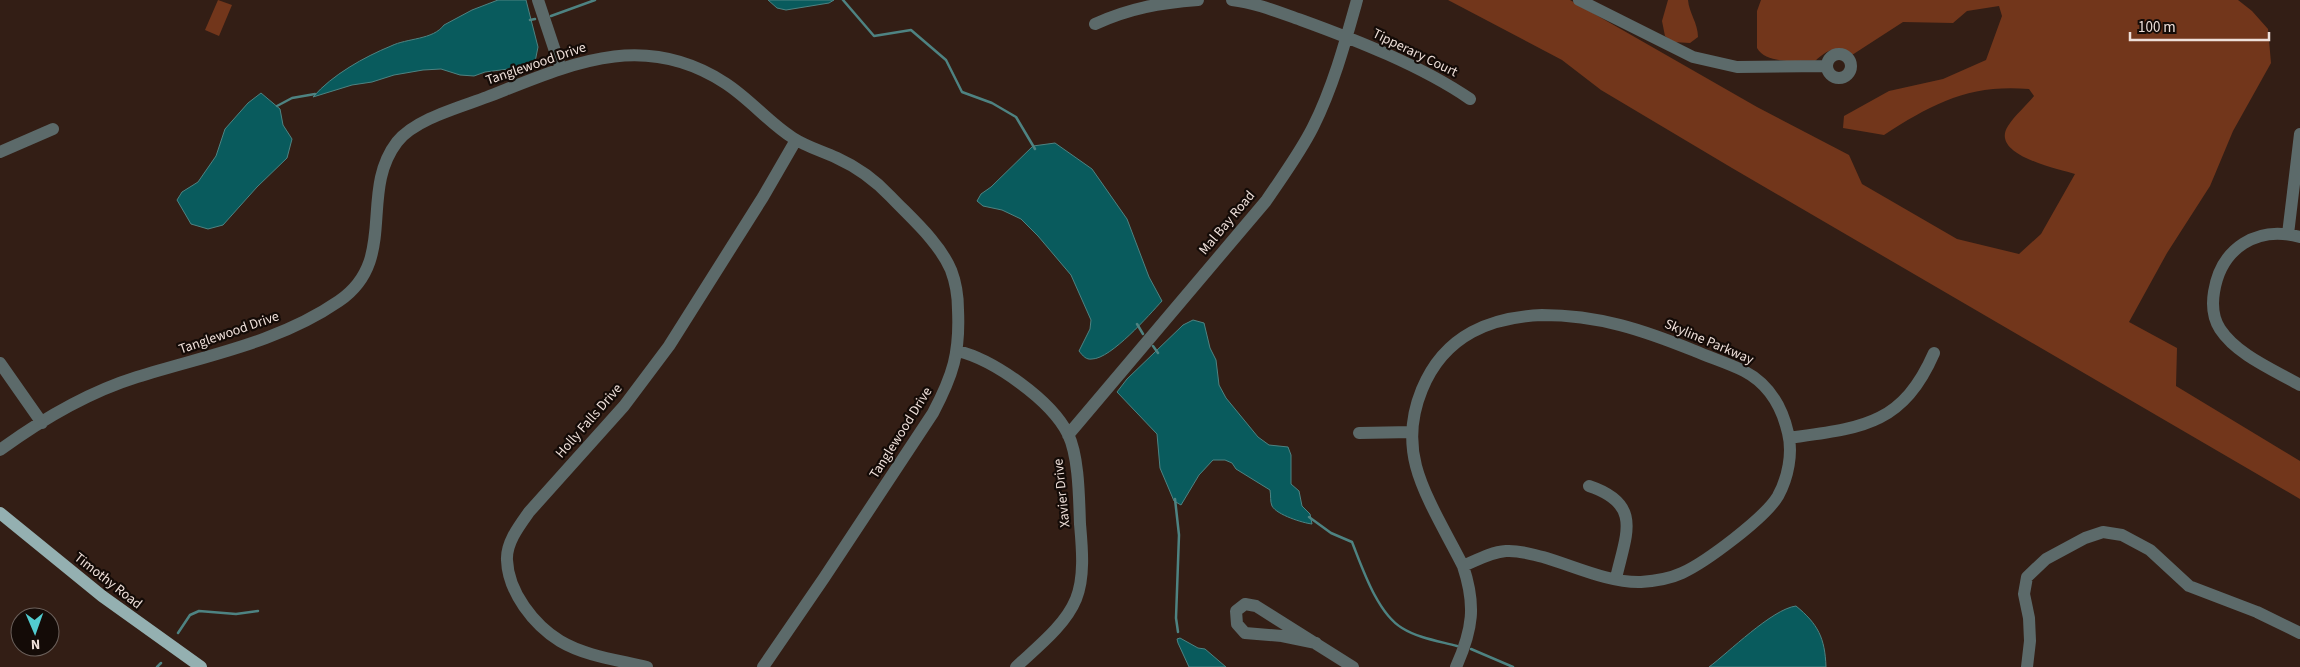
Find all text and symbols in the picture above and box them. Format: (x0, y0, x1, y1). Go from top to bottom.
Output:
scale bar (2130, 10, 2269, 42)
text: 100 m (2138, 17, 2176, 38)
street label: Tipperary Court (1369, 24, 1461, 82)
street label: Tanglewood Drive (483, 37, 589, 91)
street label: Mal Bay Road (1194, 187, 1260, 259)
street label: Tanglewood Drive (176, 306, 282, 360)
street label: Skyline Parkway (1661, 314, 1757, 370)
street label: Holly Falls Drive (551, 379, 627, 463)
street label: Tanglewood Drive (865, 383, 937, 483)
street label: Xavier Drive (1048, 458, 1076, 528)
street label: Timothy Road (70, 548, 146, 614)
north arrow (10, 607, 60, 657)
text: N (30, 634, 40, 654)

